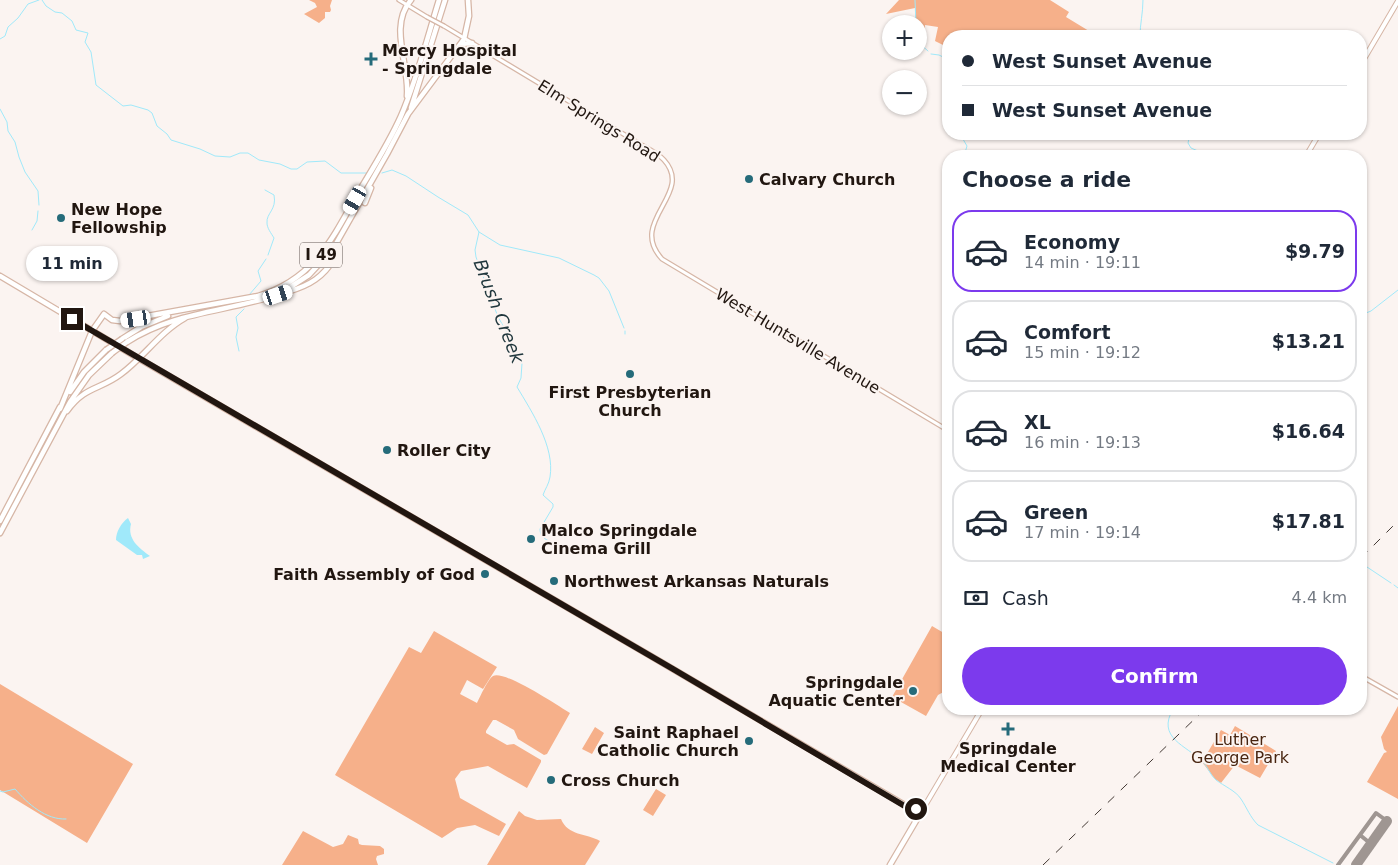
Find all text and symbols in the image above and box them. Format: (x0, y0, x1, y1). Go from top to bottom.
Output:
map controls (882, 15, 927, 115)
button: + (882, 15, 927, 60)
place label: Mercy Hospital - Springdale (382, 41, 517, 78)
text: West Sunset Avenue (992, 50, 1212, 72)
marker: Mercy Hospital - Springdale (364, 52, 378, 66)
button: − (882, 70, 927, 115)
street label: Elm Springs Road (534, 76, 664, 166)
text: West Sunset Avenue (992, 99, 1212, 121)
text: Choose a ride (962, 167, 1131, 192)
place label: Calvary Church (759, 170, 895, 189)
marker: Calvary Church (743, 173, 755, 185)
car (341, 183, 368, 217)
place label: New Hope Fellowship (71, 200, 167, 237)
marker: New Hope Fellowship (55, 212, 67, 224)
icon: car (964, 229, 1009, 274)
text: Economy (1024, 231, 1120, 253)
text: $9.79 (1285, 240, 1345, 262)
road number: I 49 (300, 242, 342, 268)
callout: 11 min (26, 246, 118, 282)
text: 14 min · 19:11 (1024, 253, 1141, 272)
text: 11 min (41, 254, 103, 273)
water label: Brush Creek (469, 256, 529, 368)
car (261, 283, 294, 307)
street label: West Huntsville Avenue (712, 284, 884, 398)
route end (61, 308, 83, 330)
car (120, 309, 151, 329)
icon: car (964, 319, 1009, 364)
text: Comfort (1024, 321, 1111, 343)
text: $13.21 (1272, 330, 1345, 352)
text: 15 min · 19:12 (1024, 343, 1141, 362)
marker: First Presbyterian Church (624, 368, 636, 380)
place label: First Presbyterian Church (549, 383, 711, 420)
icon: car (964, 409, 1009, 454)
text: XL (1024, 411, 1051, 433)
text: $16.64 (1272, 420, 1345, 442)
text: 16 min · 19:13 (1024, 433, 1141, 452)
place label: Roller City (397, 441, 491, 460)
marker: Roller City (381, 444, 393, 456)
icon: car (964, 499, 1009, 544)
text: Green (1024, 501, 1088, 523)
text: $17.81 (1272, 510, 1345, 532)
place label: Malco Springdale Cinema Grill (541, 521, 697, 558)
text: 17 min · 19:14 (1024, 523, 1141, 542)
marker: Malco Springdale Cinema Grill (525, 533, 537, 545)
place label: Faith Assembly of God (273, 565, 475, 584)
marker: Faith Assembly of God (479, 568, 491, 580)
place label: Northwest Arkansas Naturals (564, 572, 829, 591)
marker: Northwest Arkansas Naturals (548, 575, 560, 587)
icon: cash (962, 584, 990, 612)
text: Cash (1002, 587, 1049, 609)
text: 4.4 km (1292, 588, 1347, 607)
button: Confirm (962, 647, 1347, 705)
place label: Springdale Aquatic Center (768, 673, 903, 710)
marker: Springdale Aquatic Center (907, 685, 919, 697)
marker: Springdale Medical Center (1001, 722, 1015, 736)
place label: Saint Raphael Catholic Church (597, 723, 739, 760)
park label: Luther George Park (1191, 730, 1290, 767)
marker: Saint Raphael Catholic Church (743, 735, 755, 747)
place label: Springdale Medical Center (940, 739, 1076, 776)
place label: Cross Church (561, 771, 680, 790)
marker: Cross Church (545, 774, 557, 786)
route start (905, 798, 927, 820)

